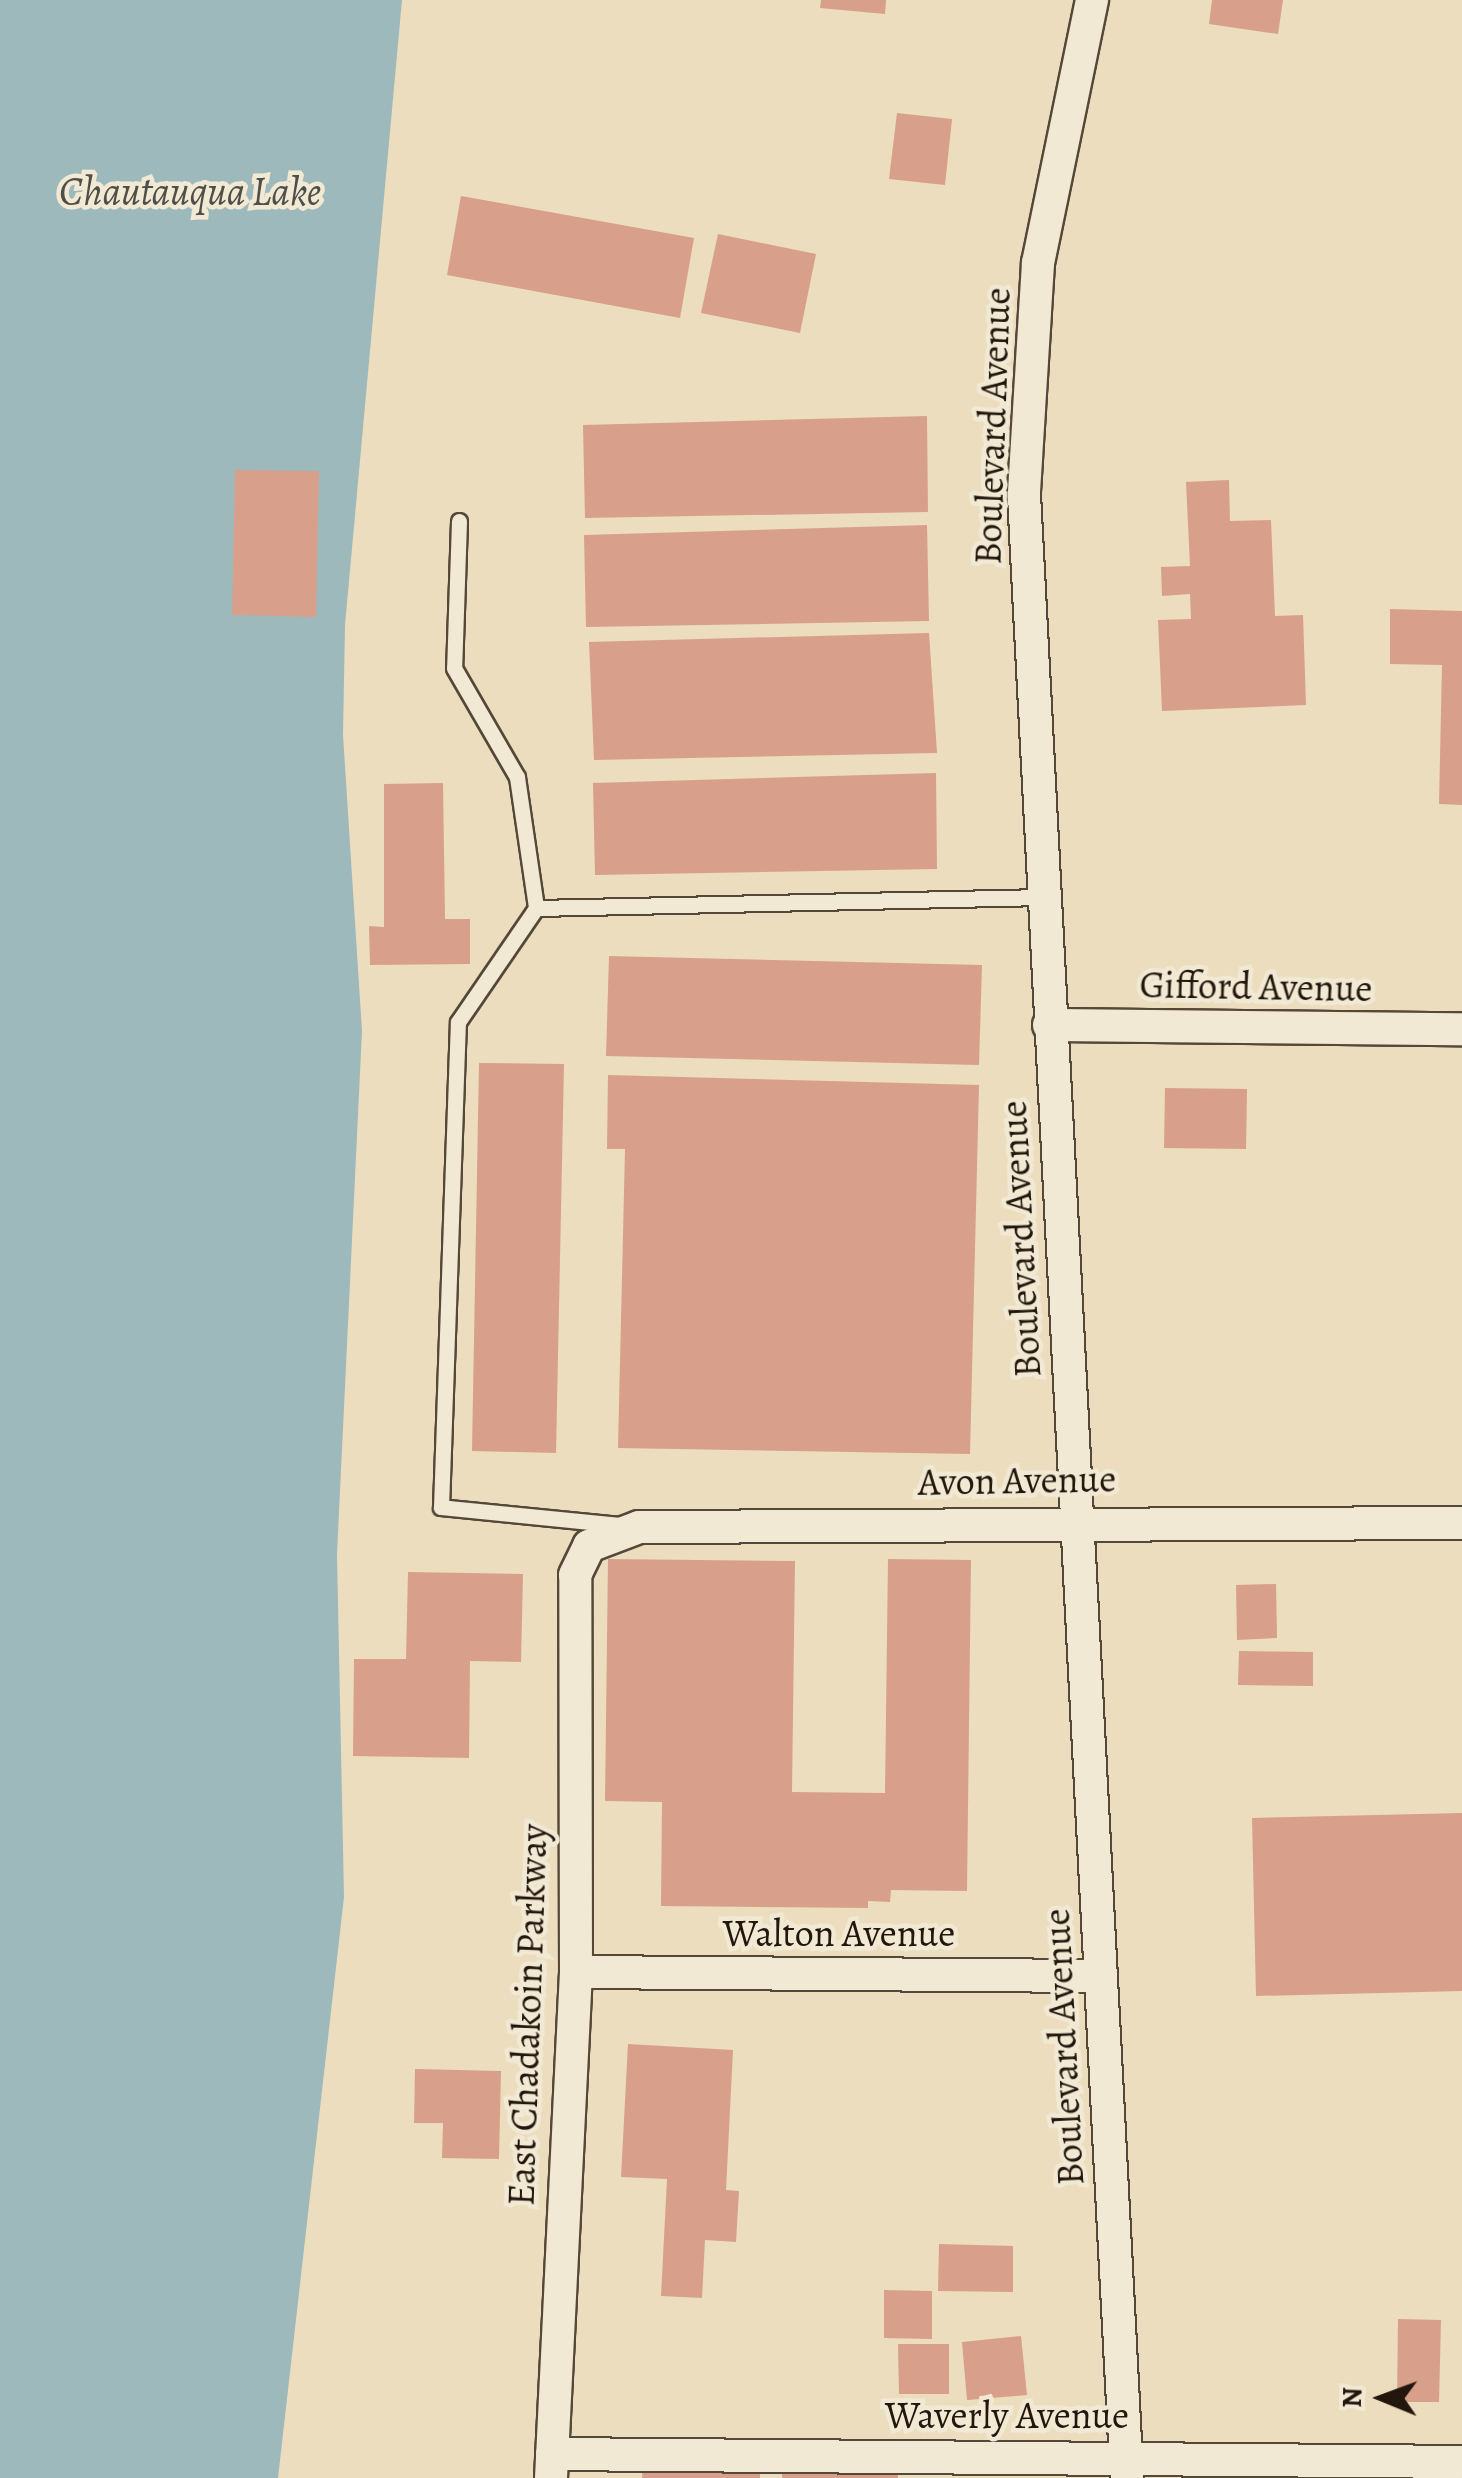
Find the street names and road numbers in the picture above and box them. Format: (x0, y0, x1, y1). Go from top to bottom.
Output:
street label: Boulevard Avenue (965, 287, 1021, 565)
street label: Gifford Avenue (1139, 962, 1373, 1012)
street label: Boulevard Avenue (991, 1099, 1051, 1379)
street label: Avon Avenue (918, 1456, 1116, 1506)
street label: East Chadakoin Parkway (499, 1823, 557, 2207)
street label: Boulevard Avenue (1034, 1907, 1094, 2187)
street label: Walton Avenue (723, 1911, 955, 1957)
street label: Waverly Avenue (885, 2393, 1129, 2439)

